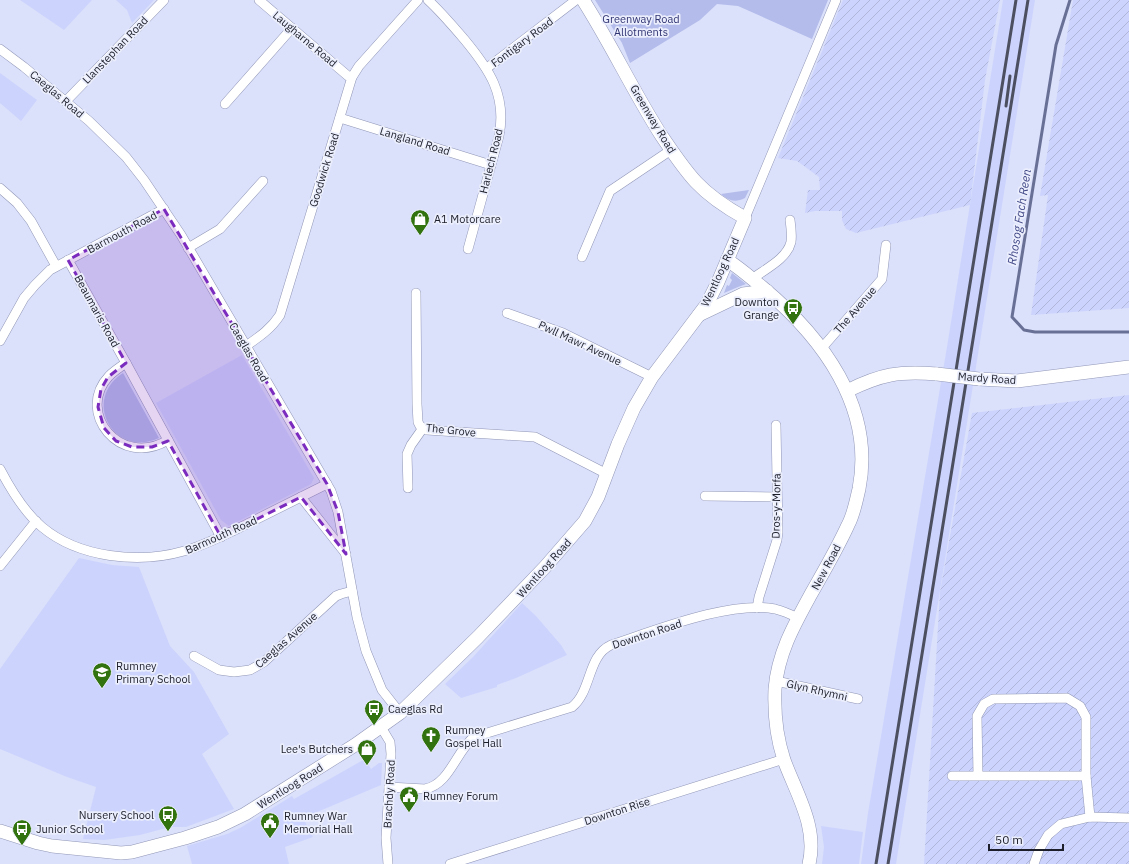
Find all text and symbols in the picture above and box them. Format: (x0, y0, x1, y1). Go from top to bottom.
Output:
street label: Laugharne Road (270, 8, 340, 70)
park label: Greenway Road Allotments (602, 12, 680, 39)
street label: Llanstephan Road (79, 13, 151, 87)
street label: Fontigary Road (488, 14, 556, 70)
street label: Caeglas Road (27, 67, 87, 121)
street label: Greenway Road (627, 82, 679, 156)
street label: Langland Road (378, 124, 452, 158)
street label: Harlech Road (476, 127, 506, 195)
street label: Goodwick Road (306, 131, 342, 209)
water label: Rhosog Fach Reen (1004, 168, 1034, 266)
street label: Barmouth Road (85, 208, 159, 256)
shop icon: A1 Motorcare (409, 208, 431, 236)
place label: A1 Motorcare (434, 212, 501, 226)
street label: Wentloog Road (698, 235, 742, 309)
street label: Beaumaris Road (71, 272, 123, 350)
street label: The Avenue (831, 284, 879, 336)
place label: Downton Grange (735, 295, 779, 322)
bus stop icon: Downton Grange (782, 297, 804, 325)
street label: Pwll Mawr Avenue (536, 318, 624, 368)
street label: Caeglas Road (226, 320, 272, 384)
street label: Mardy Road (957, 369, 1017, 387)
street label: The Grove (425, 420, 477, 440)
street label: Dros-y-Morfa (768, 473, 784, 539)
street label: Barmouth Road (183, 513, 259, 557)
street label: Wentloog Road (514, 536, 574, 600)
street label: New Road (808, 542, 844, 592)
street label: Caeglas Avenue (252, 609, 320, 671)
street label: Downton Road (610, 616, 684, 652)
place label: Rumney Primary School (116, 659, 191, 686)
school or university icon: Rumney Primary School (91, 661, 113, 689)
street label: Glyn Rhymni (785, 676, 849, 704)
bus stop icon: Caeglas Rd (363, 698, 385, 726)
place label: Caeglas Rd (388, 702, 443, 716)
place label: Rumney Gospel Hall (445, 723, 502, 750)
church icon: Rumney Gospel Hall (420, 725, 442, 753)
shop icon: Lee's Butchers (356, 738, 378, 766)
place label: Lee's Butchers (281, 742, 353, 756)
street label: Brachdy Road (380, 759, 398, 829)
street label: Wentloog Road (255, 760, 325, 812)
public building icon: Rumney Forum (398, 785, 420, 813)
place label: Rumney Forum (423, 789, 498, 803)
street label: Downton Rise (582, 794, 652, 828)
bus stop icon: Nursery School (157, 804, 179, 832)
place label: Nursery School (79, 808, 154, 822)
place label: Rumney War Memorial Hall (284, 809, 353, 836)
public building icon: Rumney War Memorial Hall (259, 811, 281, 839)
bus stop icon: Junior School (11, 818, 33, 846)
place label: Junior School (36, 822, 103, 836)
scale bar (989, 826, 1063, 852)
text: 50 m (995, 832, 1023, 847)

